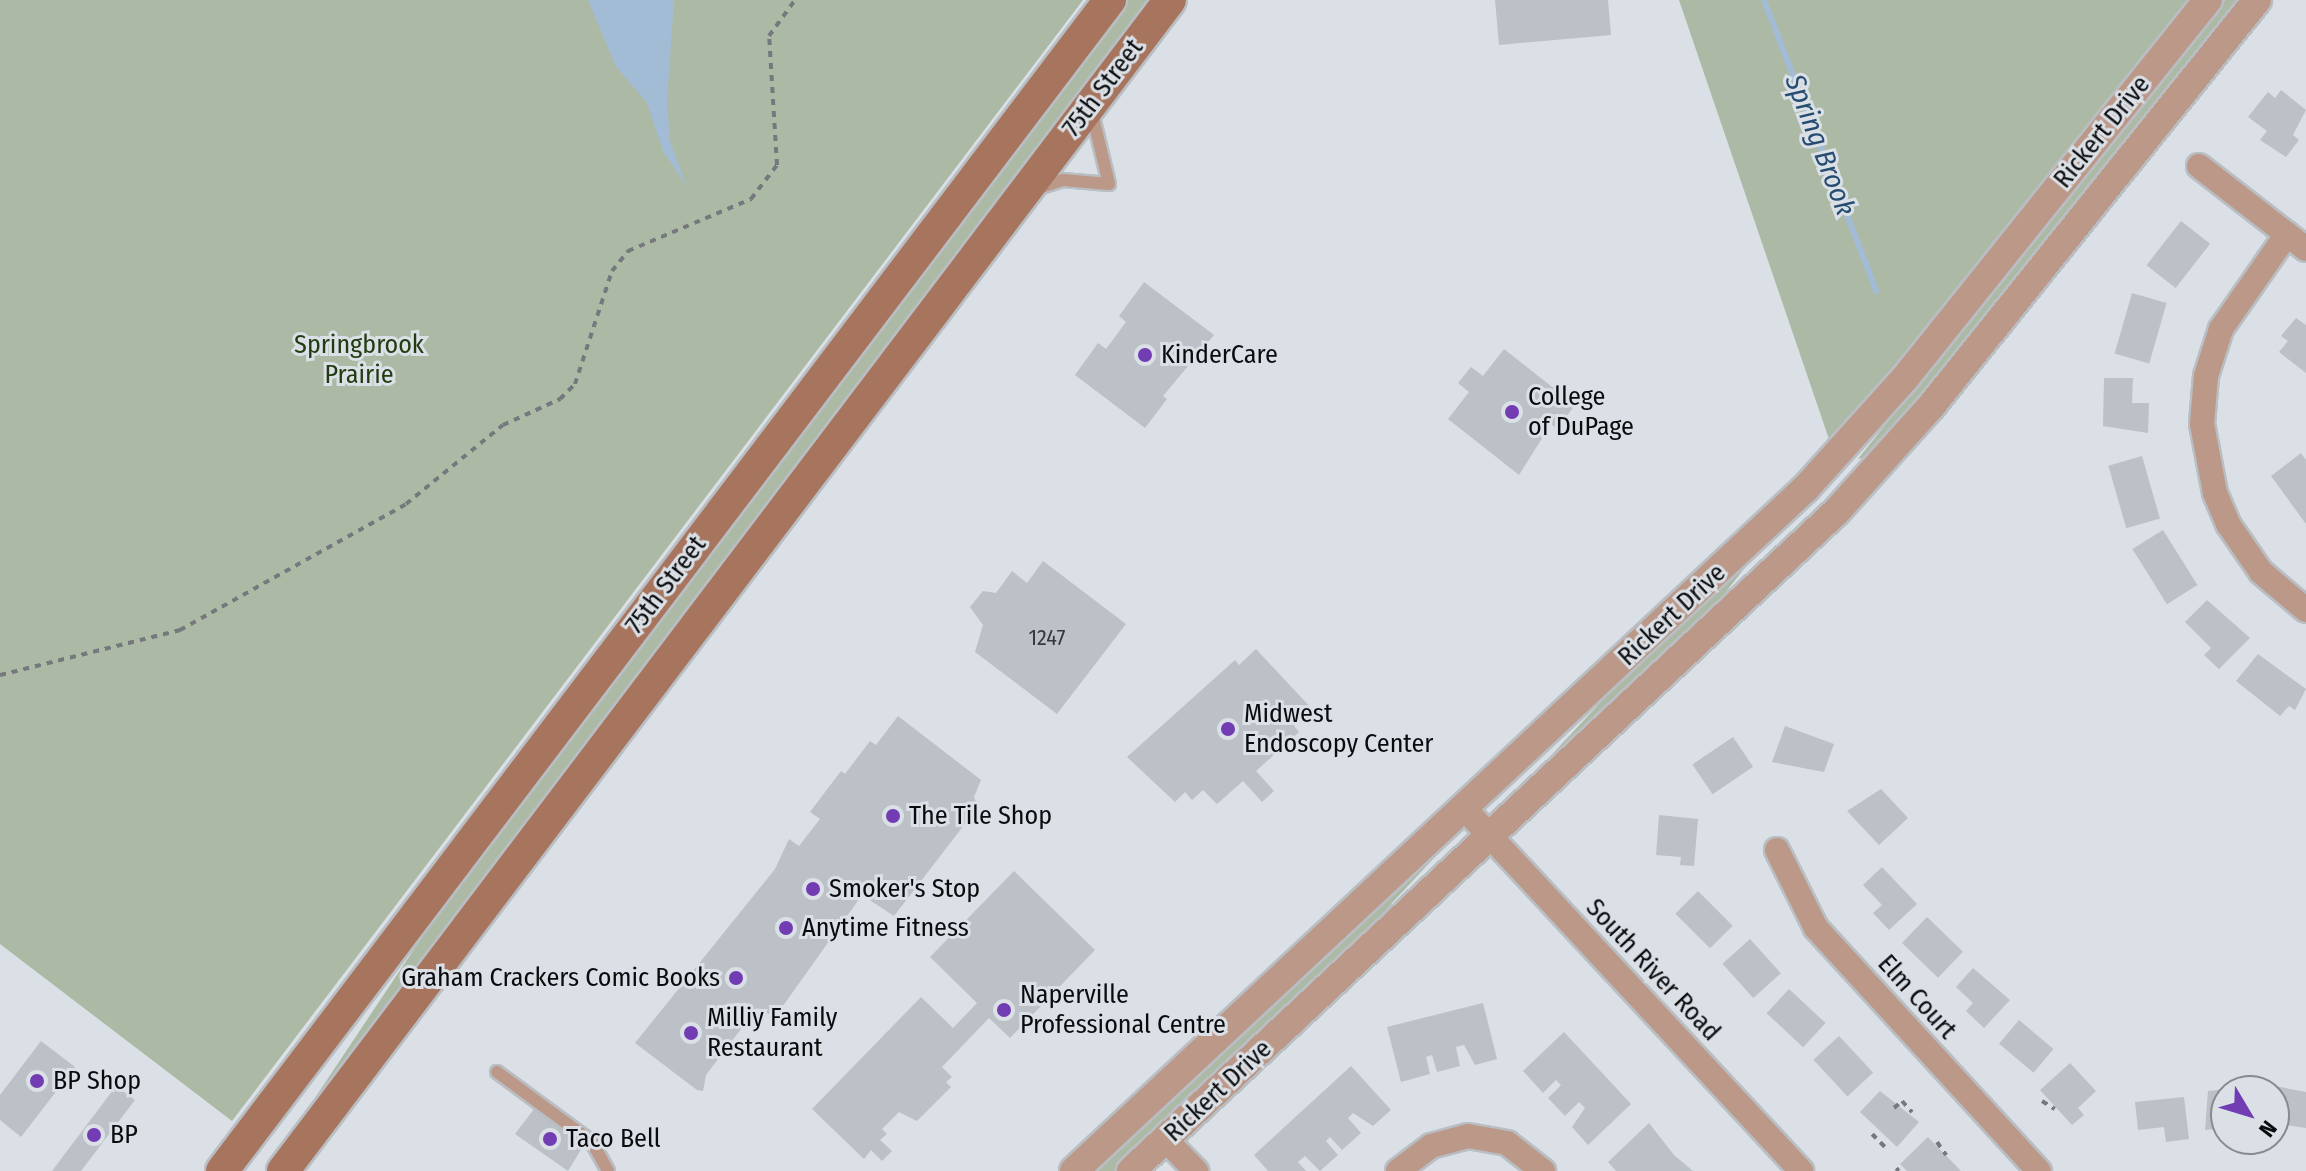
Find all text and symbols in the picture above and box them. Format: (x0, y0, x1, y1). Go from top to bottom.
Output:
street label: 75th Street (1056, 33, 1150, 143)
water label: Spring Brook (1778, 70, 1862, 220)
street label: Rickert Drive (2047, 70, 2157, 194)
park label: Springbrook Prairie (294, 329, 424, 390)
place label: KinderCare (1161, 339, 1278, 371)
marker: KinderCare (1136, 346, 1154, 364)
place label: College of DuPage (1528, 381, 1634, 442)
marker: College of DuPage (1503, 403, 1521, 421)
street label: 75th Street (619, 530, 713, 640)
street label: Rickert Drive (1612, 557, 1732, 673)
house number: 1247 (1029, 625, 1065, 651)
place label: Midwest Endoscopy Center (1244, 698, 1433, 760)
marker: Midwest Endoscopy Center (1219, 720, 1237, 738)
place label: The Tile Shop (909, 800, 1052, 832)
marker: The Tile Shop (884, 807, 902, 825)
place label: Smoker's Stop (829, 873, 980, 905)
marker: Smoker's Stop (804, 880, 822, 898)
street label: South River Road (1579, 893, 1727, 1047)
place label: Anytime Fitness (802, 912, 969, 944)
marker: Anytime Fitness (777, 919, 795, 937)
street label: Elm Court (1871, 948, 1963, 1046)
place label: Graham Crackers Comic Books (401, 962, 720, 994)
marker: Graham Crackers Comic Books (727, 969, 745, 987)
place label: Naperville Professional Centre (1020, 979, 1226, 1040)
marker: Naperville Professional Centre (995, 1001, 1013, 1019)
place label: Milliy Family Restaurant (707, 1002, 837, 1064)
marker: Milliy Family Restaurant (682, 1024, 700, 1042)
street label: Rickert Drive (1158, 1033, 1278, 1149)
place label: BP Shop (53, 1065, 141, 1097)
marker: BP Shop (28, 1072, 46, 1090)
north arrow (2210, 1075, 2290, 1155)
text: N (2253, 1115, 2282, 1142)
place label: BP (110, 1119, 138, 1151)
place label: Taco Bell (566, 1123, 661, 1155)
marker: BP (85, 1126, 103, 1144)
marker: Taco Bell (541, 1130, 559, 1148)

